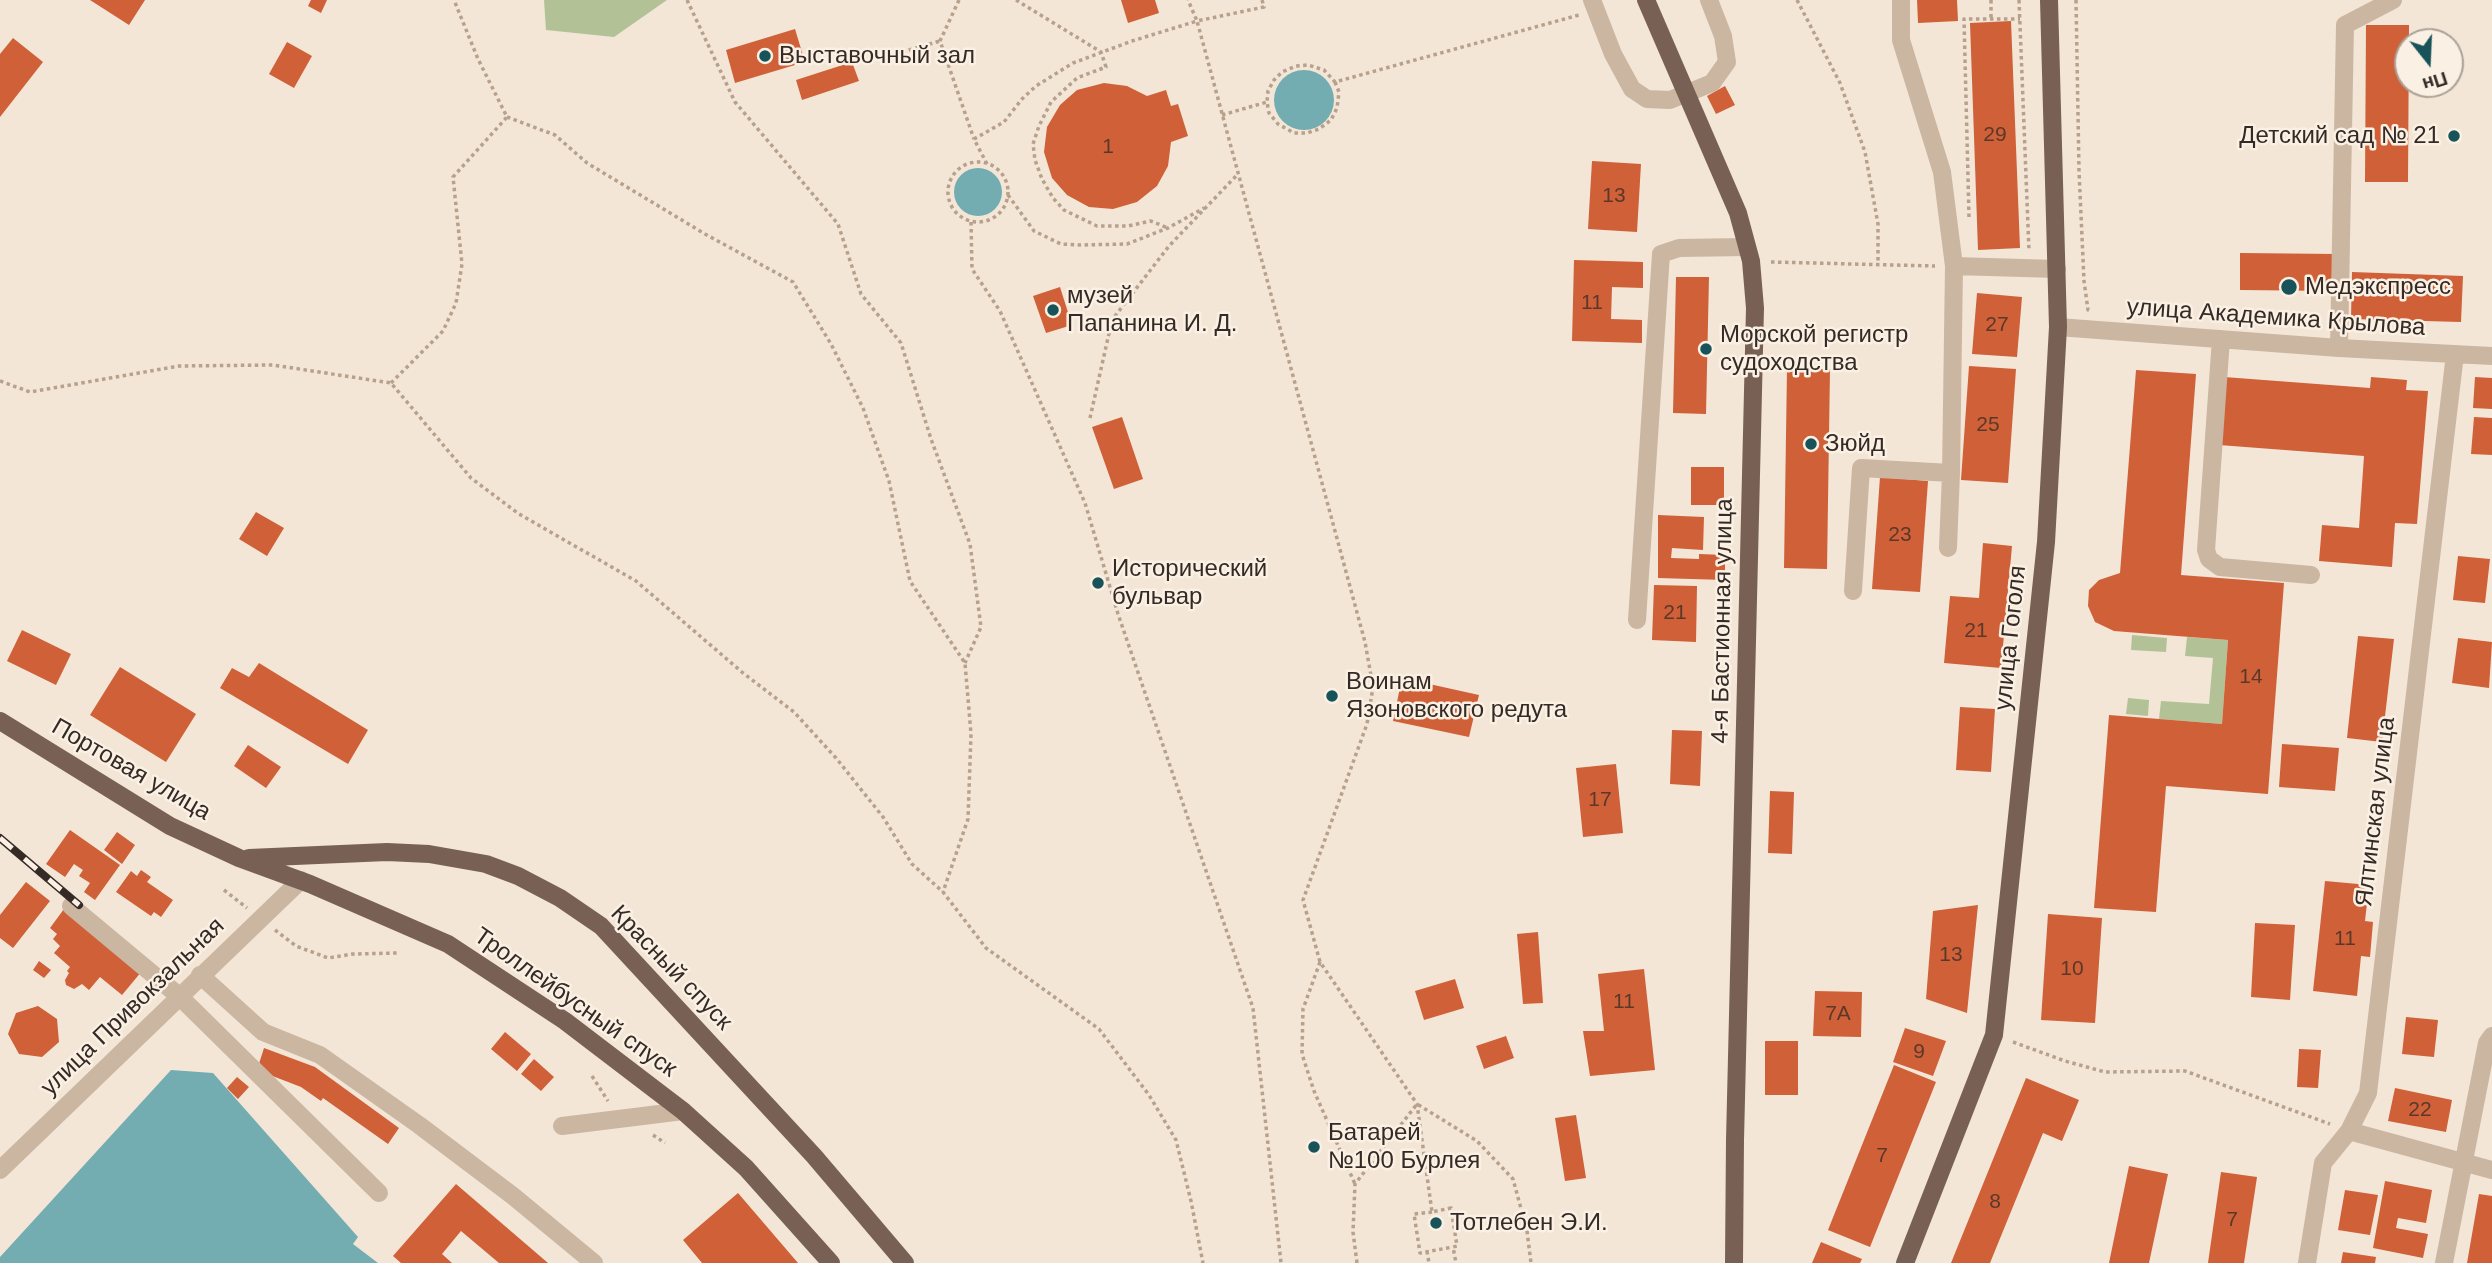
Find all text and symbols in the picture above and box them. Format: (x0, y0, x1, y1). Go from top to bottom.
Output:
north arrow (2394, 28, 2464, 98)
place label: Выставочный зал (779, 42, 975, 70)
marker: Выставочный зал (757, 48, 773, 64)
text: Пн (2420, 68, 2450, 95)
house number: 29 (1983, 122, 2007, 148)
place label: Детский сад № 21 (2239, 122, 2440, 150)
marker: Детский сад № 21 (2446, 128, 2462, 144)
house number: 1 (1102, 134, 1114, 160)
house number: 13 (1602, 183, 1626, 209)
place label: Медэкспресс (2305, 273, 2451, 301)
marker: Медэкспресс (2279, 277, 2299, 297)
place label: музей Папанина И. Д. (1067, 282, 1237, 338)
house number: 11 (1581, 290, 1603, 316)
street label: улица Академика Крылова (2126, 293, 2426, 343)
marker: музей Папанина И. Д. (1045, 302, 1061, 318)
house number: 27 (1985, 312, 2009, 338)
place label: Морской регистр судоходства (1720, 321, 1908, 377)
marker: Морской регистр судоходства (1698, 341, 1714, 357)
house number: 25 (1976, 412, 2000, 438)
place label: Зюйд (1825, 430, 1885, 458)
marker: Зюйд (1803, 436, 1819, 452)
street label: 4-я Бастионная улица (1706, 498, 1740, 744)
house number: 23 (1888, 522, 1912, 548)
place label: Исторический бульвар (1112, 555, 1267, 611)
street label: улица Гоголя (1989, 564, 2033, 712)
marker: Исторический бульвар (1090, 575, 1106, 591)
house number: 21 (1663, 600, 1687, 626)
house number: 21 (1964, 618, 1988, 644)
house number: 14 (2239, 664, 2263, 690)
place label: Воинам Язоновского редута (1346, 668, 1567, 724)
marker: Воинам Язоновского редута (1324, 688, 1340, 704)
street label: Портовая улица (46, 713, 216, 827)
street label: Ялтинская улица (2350, 715, 2402, 909)
house number: 17 (1588, 787, 1612, 813)
street label: Красный спуск (604, 900, 738, 1036)
street label: улица Привокзальная (35, 912, 231, 1102)
street label: Троллейбусный спуск (468, 922, 682, 1084)
house number: 11 (2334, 926, 2356, 952)
house number: 13 (1939, 942, 1963, 968)
house number: 10 (2060, 956, 2084, 982)
house number: 11 (1613, 989, 1635, 1015)
house number: 7А (1825, 1001, 1851, 1027)
house number: 9 (1913, 1039, 1925, 1065)
house number: 22 (2408, 1097, 2432, 1123)
place label: Батарей №100 Бурлея (1328, 1119, 1480, 1175)
marker: Батарей №100 Бурлея (1306, 1139, 1322, 1155)
house number: 7 (1876, 1143, 1888, 1169)
house number: 8 (1989, 1189, 2001, 1215)
house number: 7 (2226, 1207, 2238, 1233)
place label: Тотлебен Э.И. (1450, 1209, 1608, 1237)
marker: Тотлебен Э.И. (1428, 1215, 1444, 1231)

